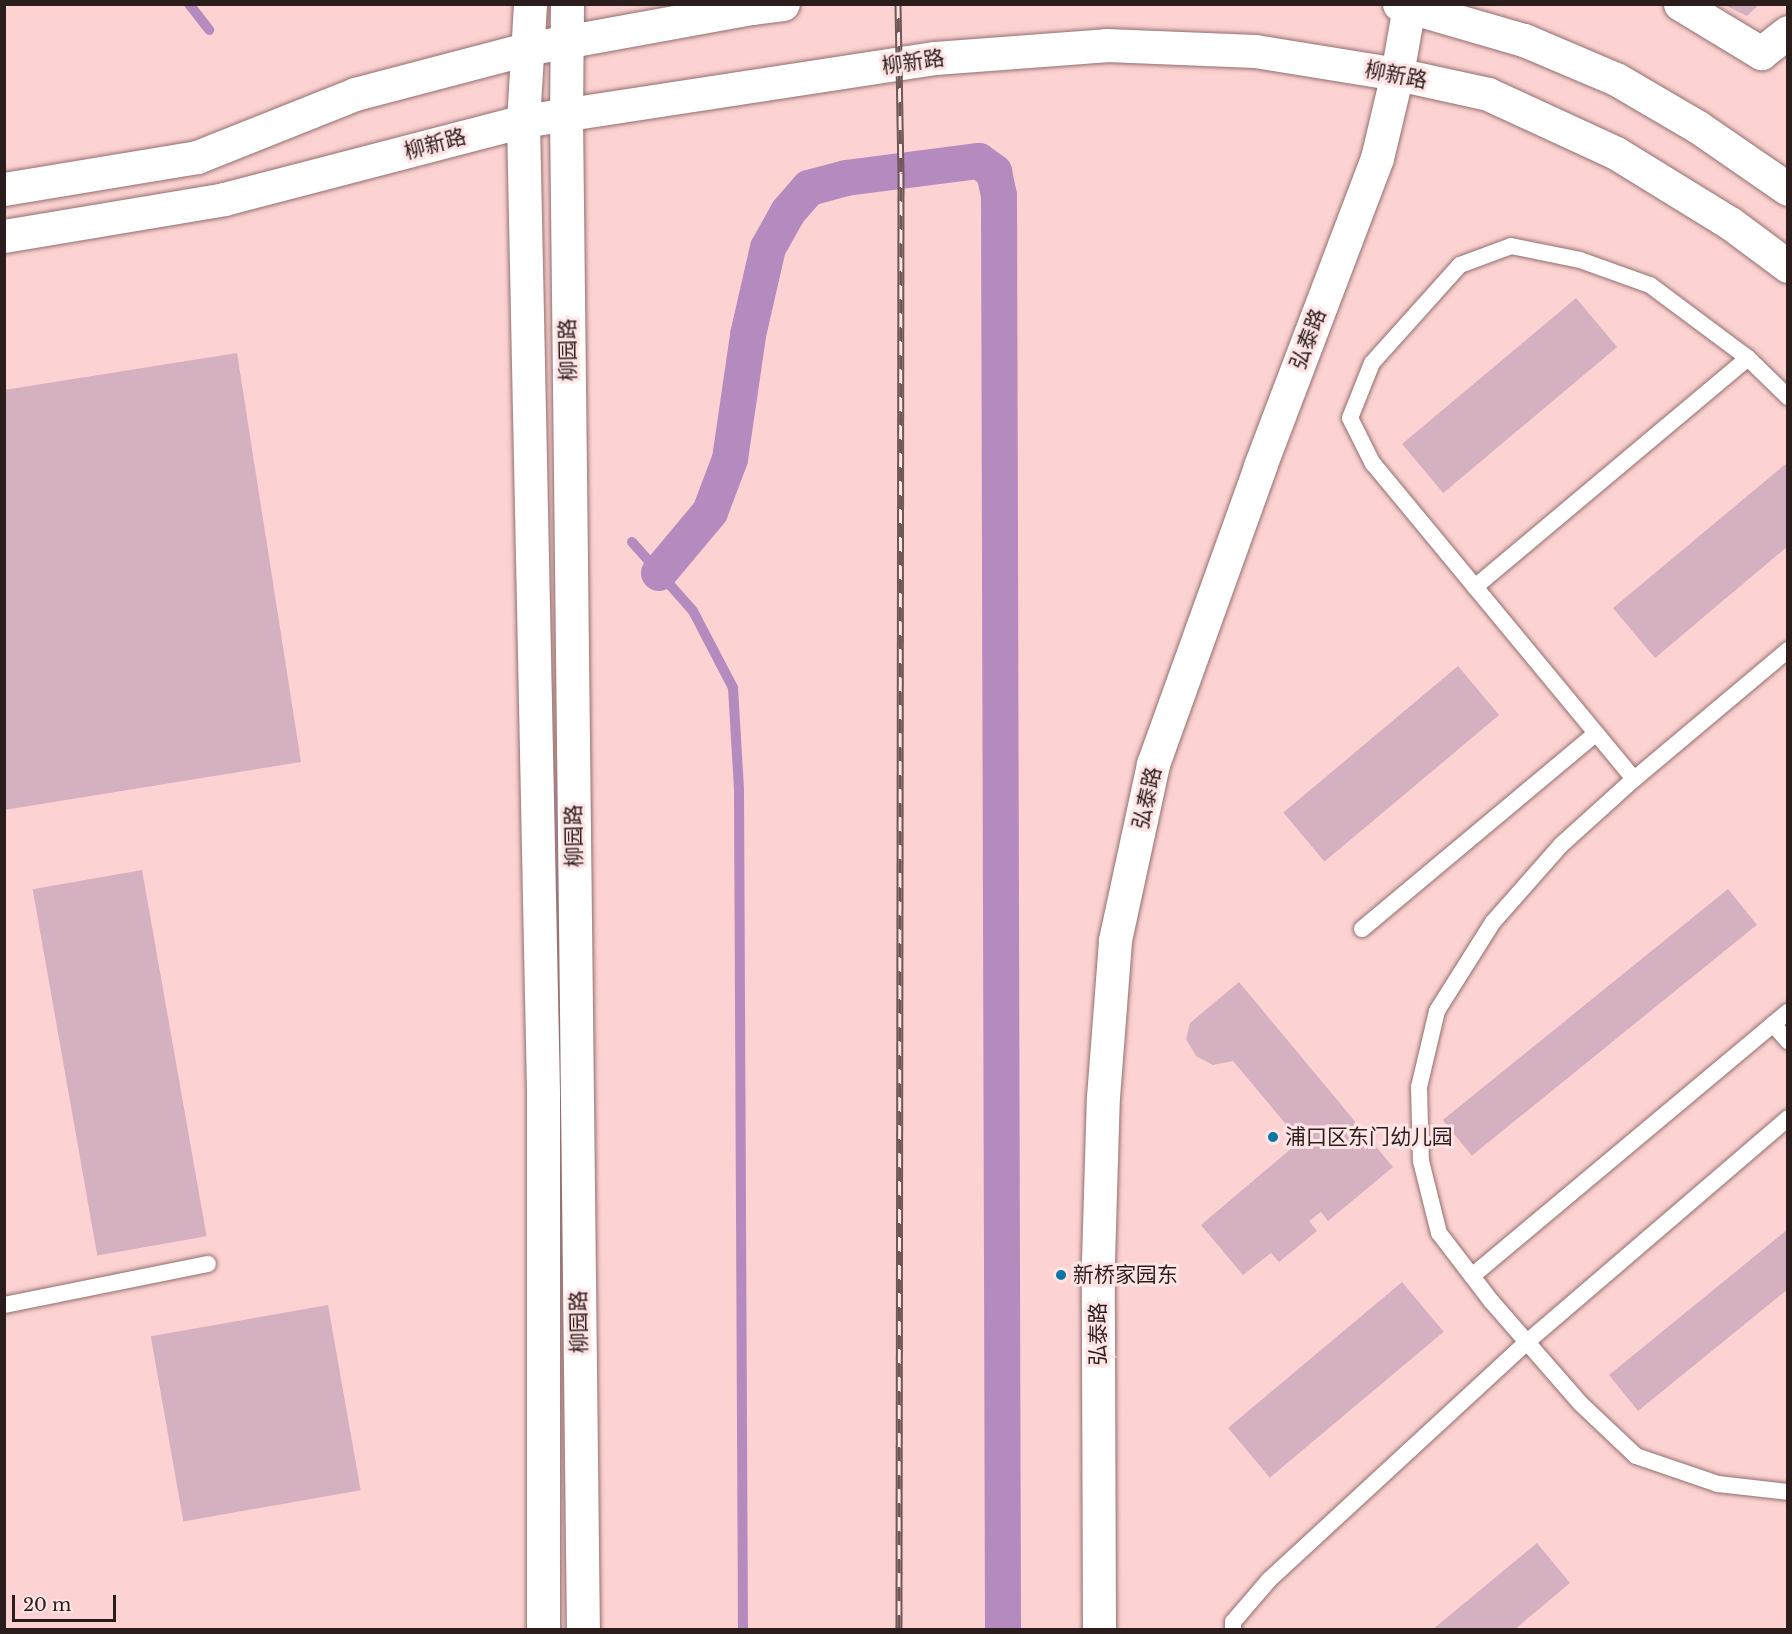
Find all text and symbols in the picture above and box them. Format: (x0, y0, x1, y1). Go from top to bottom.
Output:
street label: 柳新路 (880, 45, 946, 79)
street label: 柳新路 (1363, 57, 1429, 93)
street label: 柳新路 (401, 124, 469, 164)
street label: 弘泰路 (1285, 305, 1331, 373)
street label: 柳园路 (555, 318, 581, 382)
street label: 弘泰路 (1128, 764, 1166, 832)
street label: 柳园路 (561, 804, 587, 868)
place label: 浦口区东门幼儿园 (1285, 1124, 1453, 1150)
marker: 浦口区东门幼儿园 (1266, 1130, 1280, 1144)
place label: 新桥家园东 (1073, 1262, 1178, 1288)
marker: 新桥家园东 (1054, 1268, 1068, 1282)
street label: 柳园路 (566, 1290, 592, 1354)
street label: 弘泰路 (1085, 1303, 1111, 1365)
scale bar (15, 1583, 118, 1621)
text: 20 m (23, 1594, 71, 1616)

